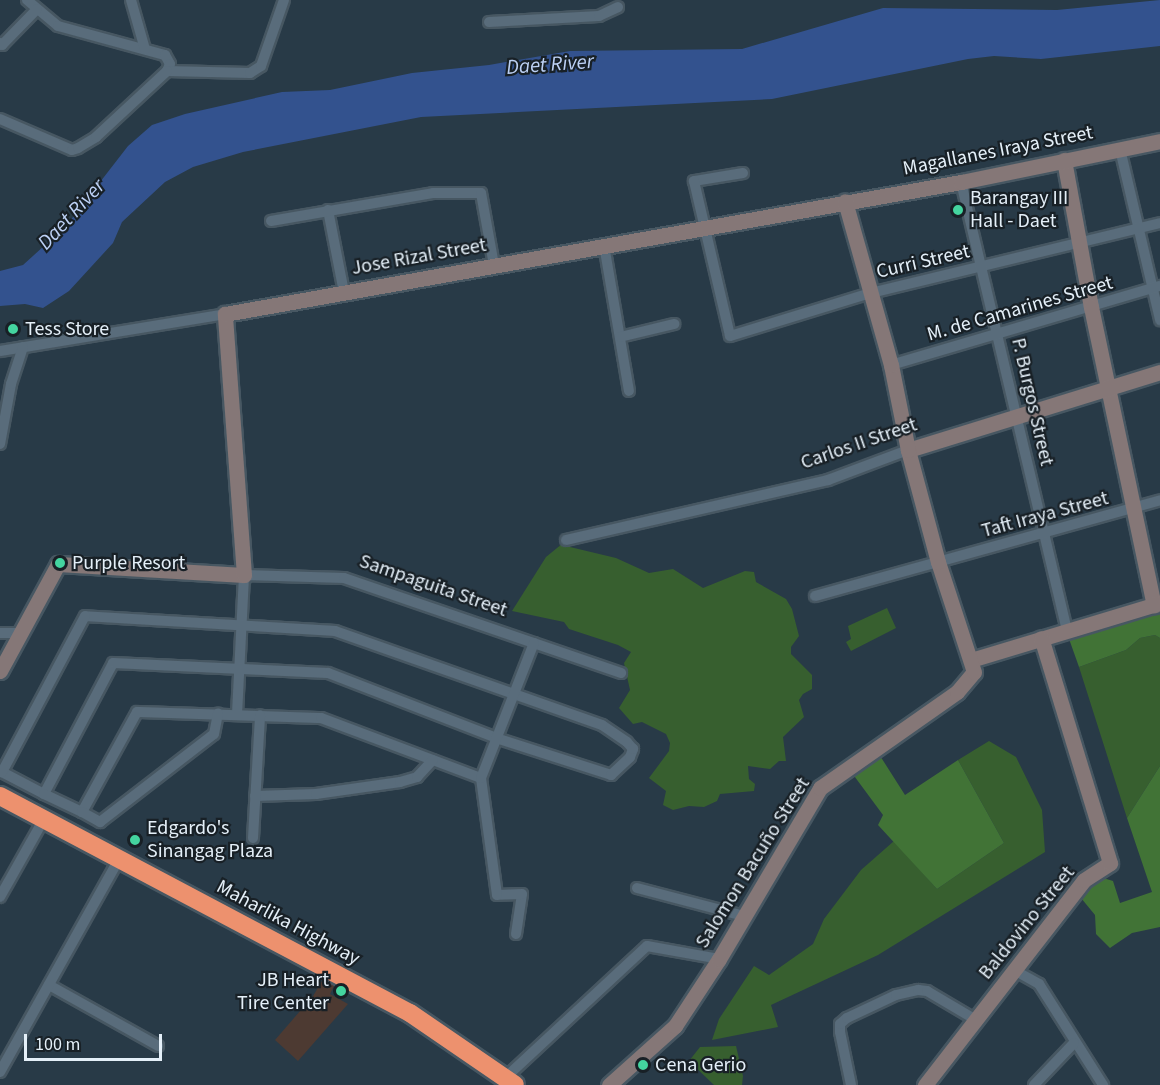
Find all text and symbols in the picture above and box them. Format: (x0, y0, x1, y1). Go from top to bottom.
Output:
water label: Daet River (505, 48, 595, 80)
street label: Magallanes Iraya Street (901, 121, 1095, 181)
water label: Daet River (32, 173, 110, 255)
place label: Barangay III Hall - Daet (970, 186, 1068, 233)
marker: Barangay III Hall - Daet (951, 203, 965, 217)
street label: Jose Rizal Street (350, 233, 488, 281)
street label: Curri Street (874, 240, 972, 284)
street label: M. de Camarines Street (924, 271, 1116, 347)
place label: Tess Store (25, 317, 109, 341)
marker: Tess Store (6, 322, 20, 336)
street label: P. Burgos Street (1006, 336, 1058, 468)
street label: Carlos II Street (798, 413, 920, 475)
street label: Taft Iraya Street (979, 487, 1111, 543)
street label: Sampaguita Street (356, 549, 510, 623)
place label: Purple Resort (72, 551, 185, 575)
marker: Purple Resort (53, 556, 67, 570)
street label: Salomon Bacuño Street (691, 773, 815, 953)
place label: Edgardo's Sinangag Plaza (147, 816, 273, 863)
marker: Edgardo's Sinangag Plaza (128, 833, 142, 847)
street label: Baldovino Street (974, 861, 1080, 985)
street label: Maharlika Highway (212, 875, 364, 971)
place label: JB Heart Tire Center (237, 968, 329, 1015)
marker: JB Heart Tire Center (334, 984, 348, 998)
scale bar (27, 1022, 165, 1060)
text: 100 m (35, 1032, 80, 1057)
place label: Cena Gerio (655, 1053, 746, 1077)
marker: Cena Gerio (636, 1058, 650, 1072)

